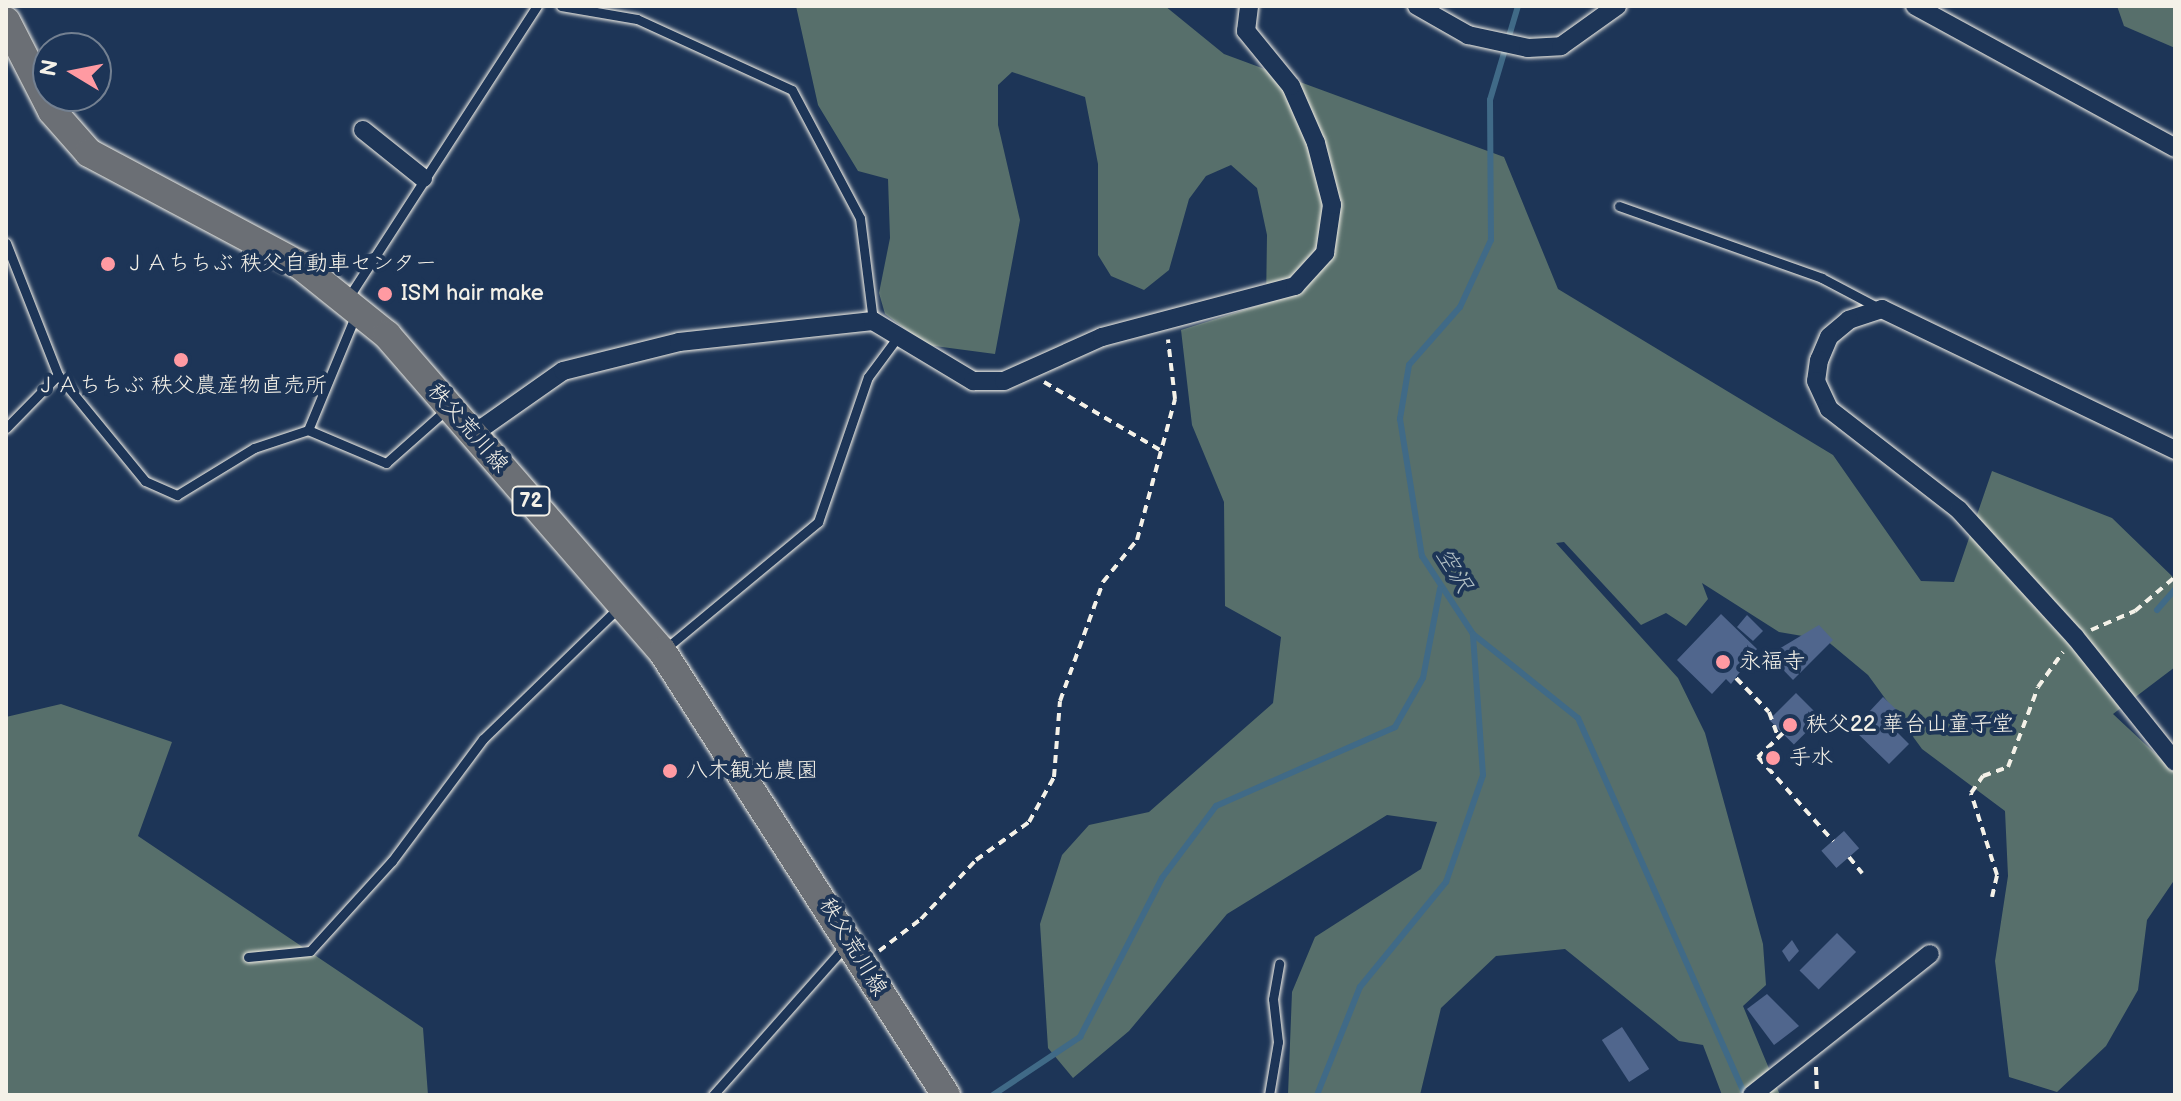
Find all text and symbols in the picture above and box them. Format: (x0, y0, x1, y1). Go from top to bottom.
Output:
north arrow (32, 32, 112, 112)
text: N (35, 58, 65, 79)
place label: ＪＡちちぶ 秩父自動車センター (124, 251, 438, 277)
marker: ＪＡちちぶ 秩父自動車センター (99, 255, 117, 273)
place label: ISM hair make (401, 281, 544, 307)
marker: ISM hair make (376, 285, 394, 303)
marker: ＪＡちちぶ 秩父農産物直売所 (172, 351, 190, 369)
place label: ＪＡちちぶ 秩父農産物直売所 (35, 373, 327, 399)
street label: 秩父荒川線 (422, 378, 514, 478)
road number: 72 (511, 485, 551, 517)
water label: 空沢 (1429, 542, 1479, 598)
place label: 永福寺 (1739, 649, 1805, 675)
marker: 永福寺 (1714, 653, 1732, 671)
place label: 秩父22 華台山童子堂 (1806, 712, 2014, 738)
marker: 秩父22 華台山童子堂 (1781, 716, 1799, 734)
place label: 手水 (1789, 745, 1833, 771)
marker: 手水 (1764, 749, 1782, 767)
place label: 八木観光農園 (686, 758, 818, 784)
marker: 八木観光農園 (661, 762, 679, 780)
street label: 秩父荒川線 (813, 893, 893, 1001)

